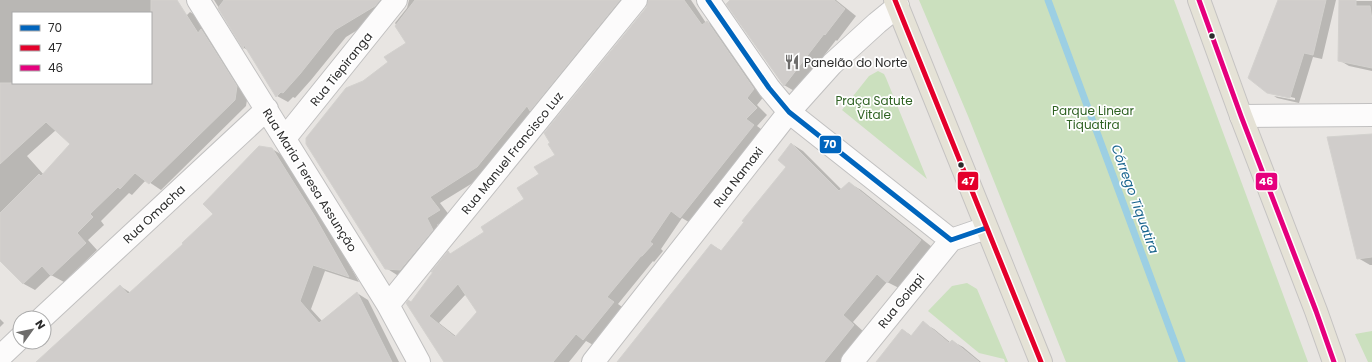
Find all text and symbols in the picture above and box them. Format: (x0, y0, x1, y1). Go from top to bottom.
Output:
legend (12, 12, 152, 84)
text: 70 (48, 19, 62, 36)
street label: Rua Tiepiranga (306, 28, 376, 110)
unlabelled marker (1207, 31, 1217, 41)
text: 47 (48, 39, 63, 56)
restaurant icon: Panelão do Norte (783, 53, 801, 71)
place label: Panelão do Norte (804, 54, 908, 71)
text: 46 (48, 59, 63, 76)
street label: Rua Manuel Francisco Luz (457, 88, 567, 218)
park label: Praça Satute Vitale (835, 92, 913, 123)
park label: Parque Linear Tiquatira (1052, 102, 1134, 133)
street label: Rua Maria Teresa Assunção (259, 105, 361, 255)
line badge: 70 (819, 135, 842, 154)
text: 70 (823, 136, 837, 152)
water label: Córrego Tiquatira (1106, 142, 1164, 256)
street label: Rua Namaxi (709, 143, 767, 211)
unlabelled marker (956, 160, 966, 170)
line badge: 47 (957, 171, 979, 191)
line badge: 46 (1255, 172, 1278, 191)
text: 47 (961, 173, 975, 189)
text: 46 (1259, 173, 1273, 189)
street label: Rua Omacha (119, 181, 189, 247)
street label: Rua Goiapi (874, 270, 928, 332)
north arrow (12, 310, 52, 350)
text: N (31, 317, 49, 332)

